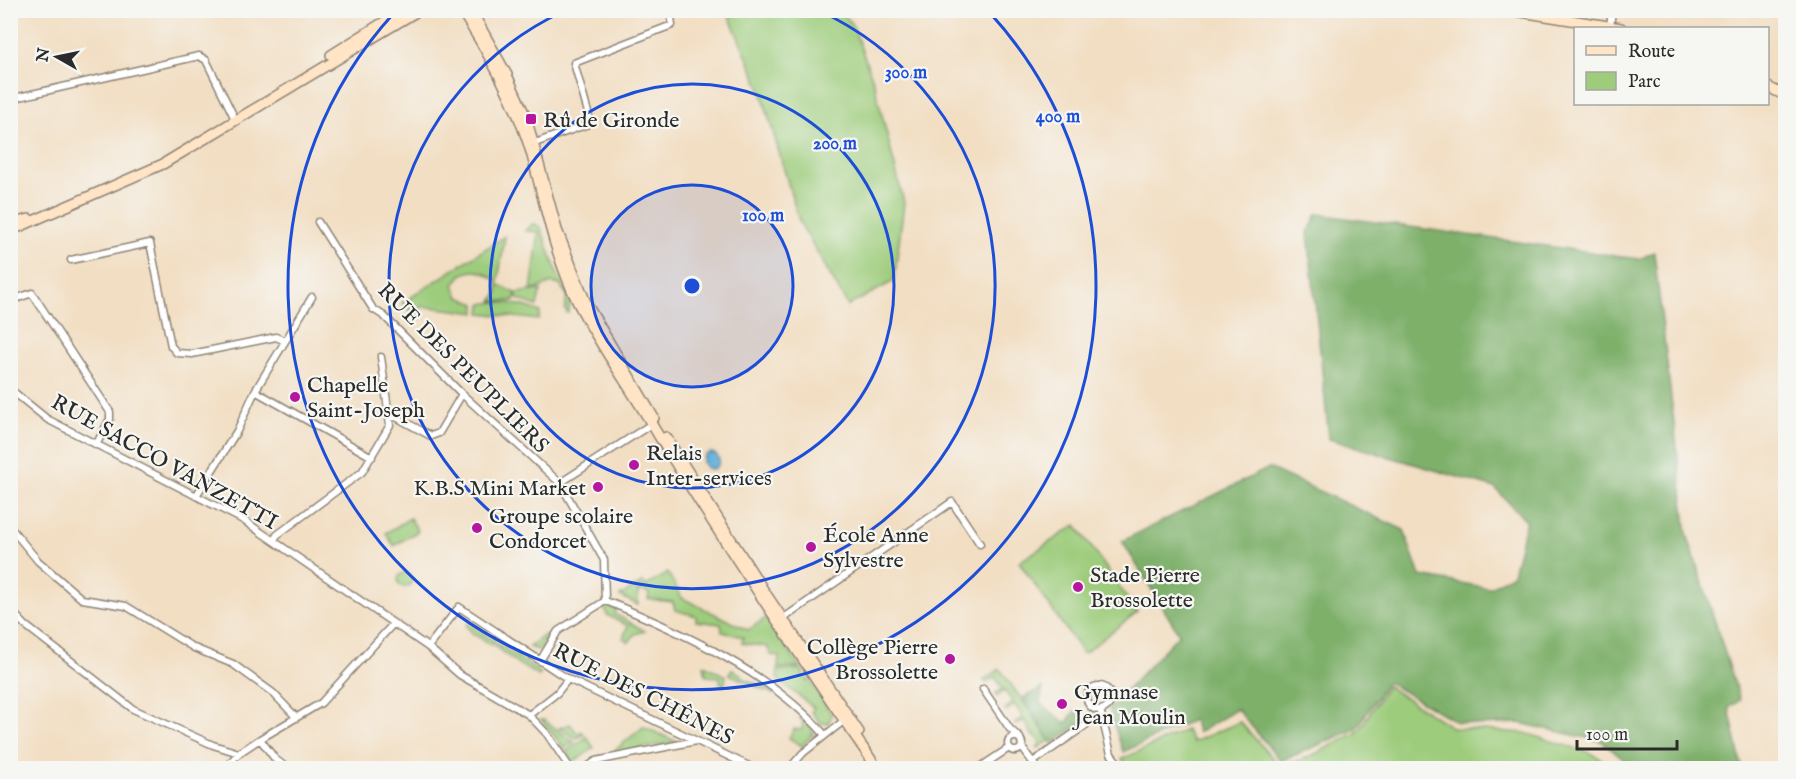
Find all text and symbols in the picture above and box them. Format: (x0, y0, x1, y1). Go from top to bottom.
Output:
north arrow (27, 27, 87, 87)
legend (1574, 27, 1769, 105)
text: Route (1628, 41, 1675, 64)
text: N (33, 46, 55, 64)
text: 300 m (885, 62, 927, 85)
text: Parc (1628, 71, 1661, 94)
text: 400 m (1036, 106, 1080, 129)
place label: Rû de Gironde (543, 107, 679, 135)
marker: Rû de Gironde (524, 112, 538, 126)
text: 200 m (813, 133, 857, 156)
text: 100 m (742, 205, 784, 228)
centre of rings (682, 276, 702, 296)
street label: RUE DES PEUPLIERS (371, 277, 554, 460)
place label: Chapelle Saint-Joseph (307, 372, 425, 425)
street label: RUE SACCO VANZETTI (46, 389, 282, 537)
marker: Chapelle Saint-Joseph (288, 390, 302, 404)
place label: Relais Inter-services (646, 440, 772, 493)
marker: Relais Inter-services (627, 458, 641, 472)
place label: K.B.S Mini Market (413, 475, 586, 503)
marker: K.B.S Mini Market (591, 480, 605, 494)
place label: Groupe scolaire Condorcet (489, 503, 633, 556)
marker: Groupe scolaire Condorcet (470, 521, 484, 535)
place label: École Anne Sylvestre (823, 522, 929, 575)
marker: École Anne Sylvestre (804, 540, 818, 554)
place label: Stade Pierre Brossolette (1090, 562, 1200, 615)
marker: Stade Pierre Brossolette (1071, 580, 1085, 594)
place label: Collège Pierre Brossolette (807, 634, 938, 687)
street label: RUE DES CHÊNES (548, 637, 738, 752)
marker: Collège Pierre Brossolette (943, 652, 957, 666)
place label: Gymnase Jean Moulin (1071, 679, 1186, 732)
marker: Gymnase Jean Moulin (1055, 697, 1069, 711)
scale bar (1577, 713, 1678, 751)
text: 100 m (1586, 724, 1628, 747)

